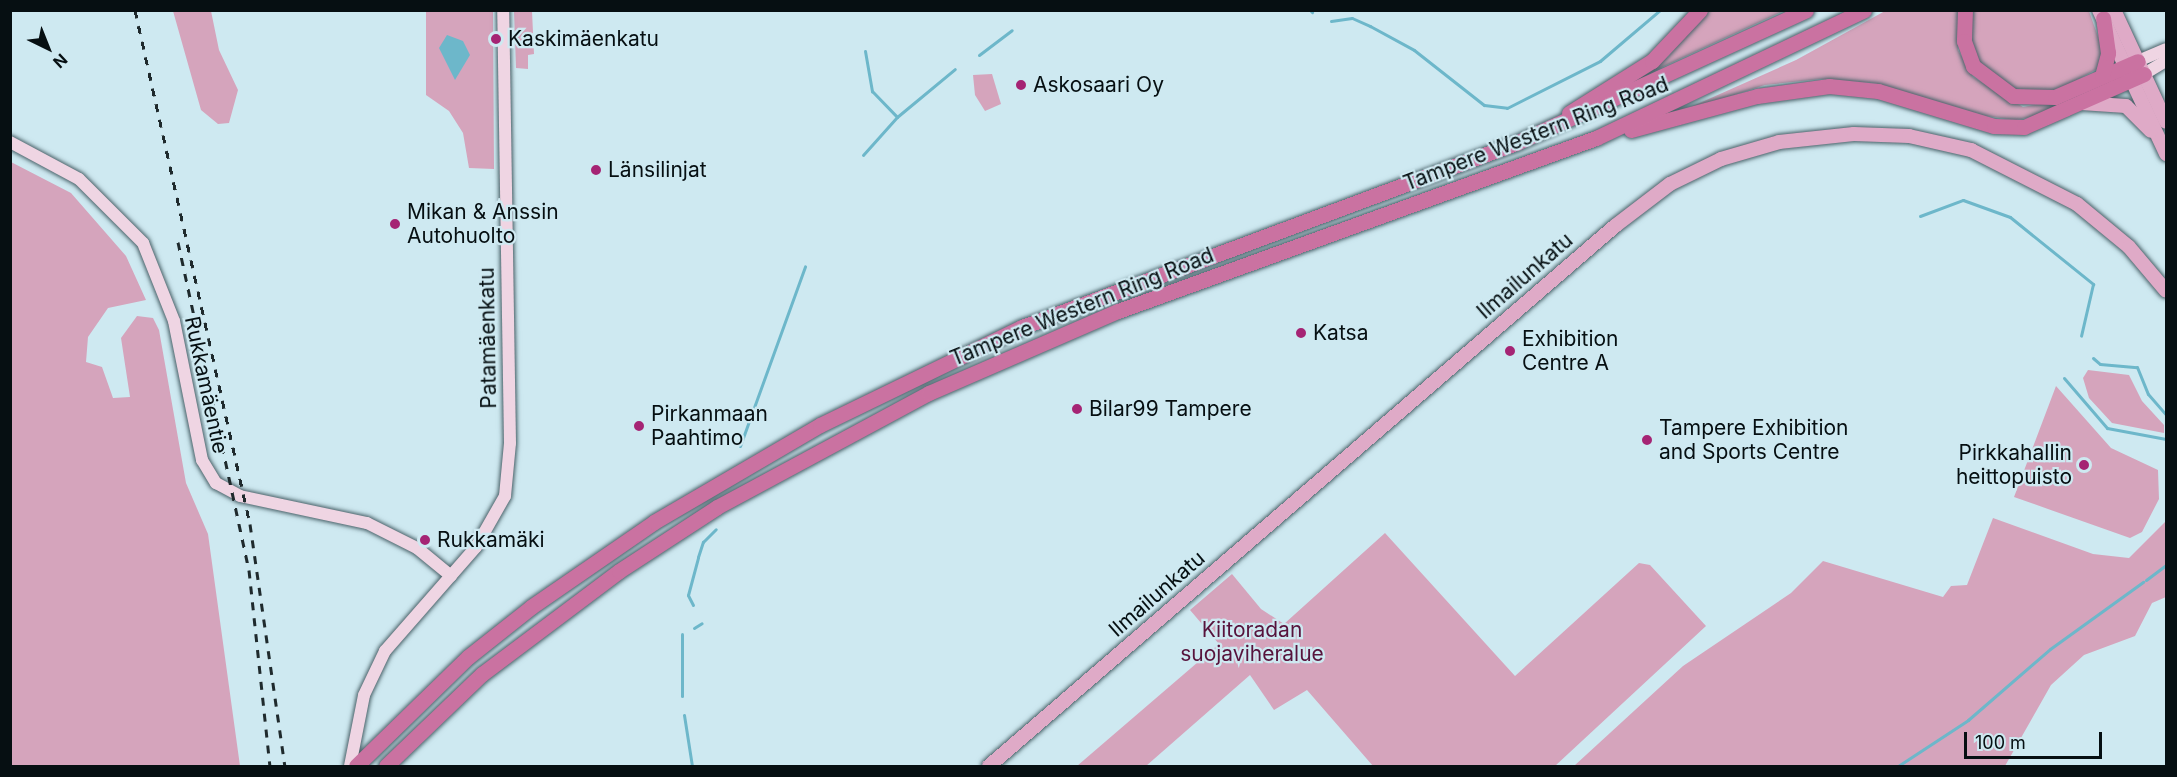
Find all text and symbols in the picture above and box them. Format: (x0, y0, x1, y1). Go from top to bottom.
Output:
north arrow (18, 18, 78, 78)
place label: Kaskimäenkatu (508, 26, 659, 52)
marker: Kaskimäenkatu (489, 32, 503, 46)
text: N (49, 50, 72, 73)
place label: Askosaari Oy (1033, 72, 1164, 98)
street label: Tampere Western Ring Road (1400, 72, 1672, 196)
marker: Askosaari Oy (1014, 78, 1028, 92)
place label: Länsilinjat (608, 157, 707, 183)
marker: Länsilinjat (589, 163, 603, 177)
place label: Mikan & Anssin Autohuolto (407, 199, 559, 249)
marker: Mikan & Anssin Autohuolto (388, 217, 402, 231)
street label: Ilmailunkatu (1472, 228, 1578, 324)
street label: Tampere Western Ring Road (947, 243, 1217, 371)
street label: Patamäenkatu (474, 267, 502, 409)
street label: Rukkamäentie (179, 314, 233, 456)
place label: Katsa (1313, 320, 1368, 346)
marker: Katsa (1294, 326, 1308, 340)
place label: Exhibition Centre A (1522, 326, 1618, 376)
marker: Exhibition Centre A (1503, 344, 1517, 358)
place label: Bilar99 Tampere (1089, 396, 1252, 422)
place label: Pirkanmaan Paahtimo (651, 401, 768, 451)
marker: Bilar99 Tampere (1070, 402, 1084, 416)
place label: Tampere Exhibition and Sports Centre (1659, 415, 1849, 465)
marker: Pirkanmaan Paahtimo (632, 419, 646, 433)
marker: Tampere Exhibition and Sports Centre (1640, 433, 1654, 447)
place label: Pirkkahallin heittopuisto (1956, 440, 2072, 490)
marker: Pirkkahallin heittopuisto (2077, 458, 2091, 472)
place label: Rukkamäki (437, 527, 545, 553)
marker: Rukkamäki (418, 533, 432, 547)
street label: Ilmailunkatu (1104, 546, 1210, 642)
park label: Kiitoradan suojaviheralue (1180, 617, 1324, 667)
scale bar (1967, 720, 2105, 758)
text: 100 m (1975, 732, 2026, 753)

